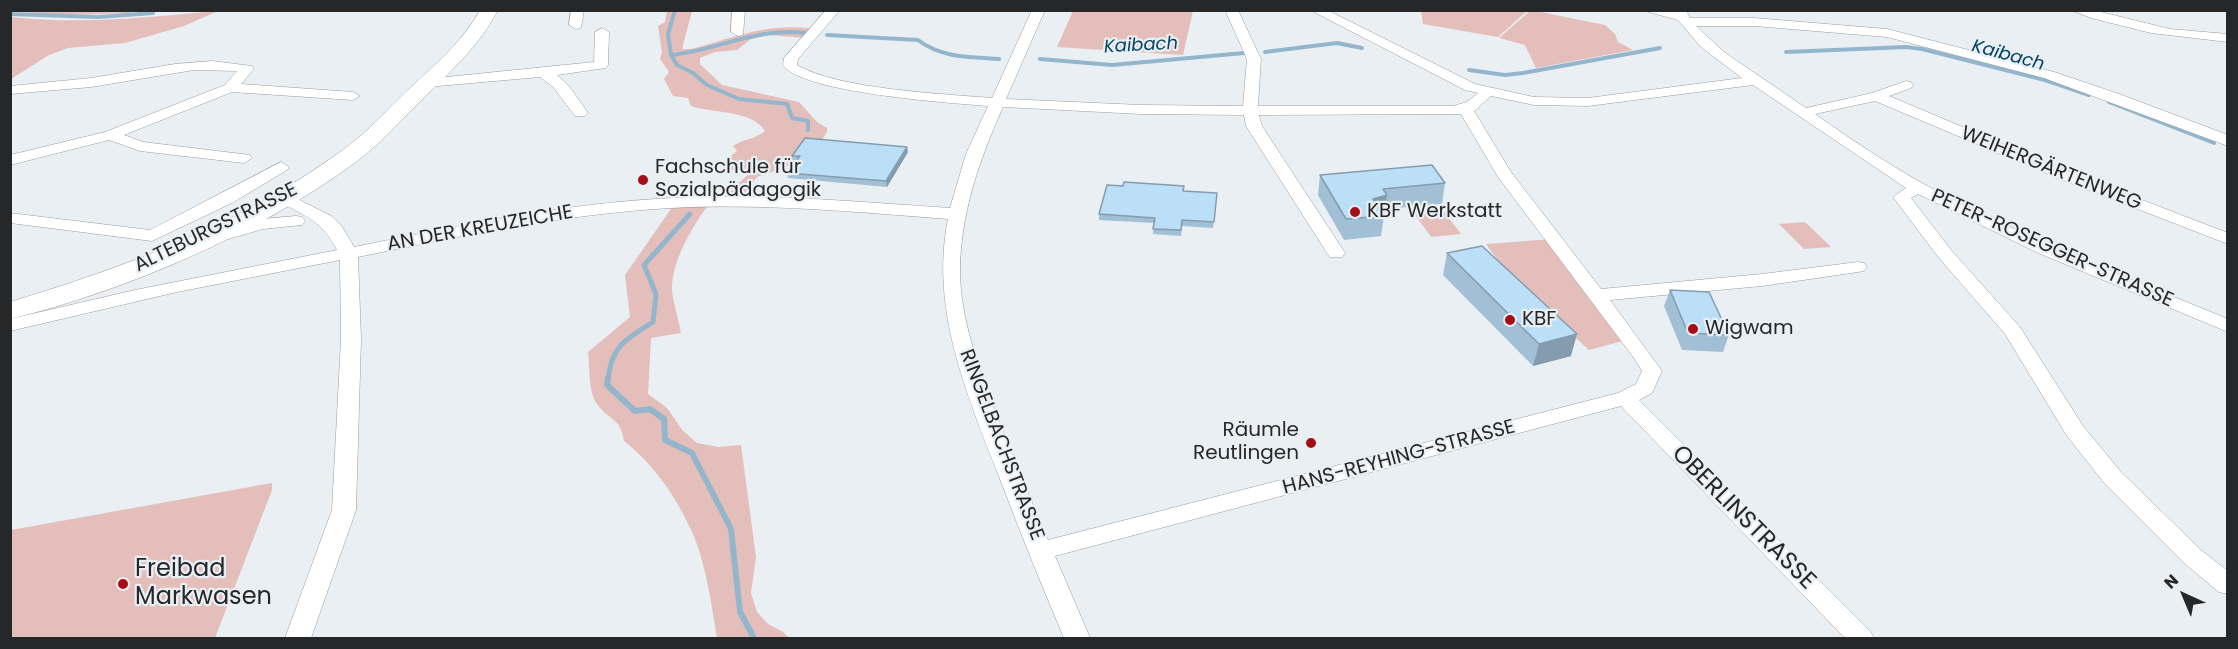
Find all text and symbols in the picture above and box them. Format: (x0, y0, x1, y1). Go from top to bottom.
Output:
water label: Kaibach (1103, 33, 1179, 59)
water label: Kaibach (1969, 36, 2047, 76)
street label: WEIHERGÄRTENWEG (1957, 122, 2145, 216)
place label: Fachschule für Sozialpädagogik (655, 156, 821, 203)
marker: Fachschule für Sozialpädagogik (636, 173, 650, 187)
street label: ALTEBURGSTRASSE (130, 178, 302, 278)
street label: PETER-ROSEGGER-STRASSE (1927, 185, 2177, 313)
place label: KBF Werkstatt (1367, 200, 1502, 224)
street label: AN DER KREUZEICHE (385, 201, 575, 257)
marker: KBF Werkstatt (1348, 205, 1362, 219)
place label: KBF (1522, 308, 1556, 332)
marker: KBF (1503, 313, 1517, 327)
place label: Wigwam (1705, 317, 1793, 341)
marker: Wigwam (1686, 322, 1700, 336)
street label: RINGELBACHSTRASSE (954, 346, 1048, 544)
street label: HANS-REYHING-STRASSE (1280, 415, 1518, 501)
place label: Räumle Reutlingen (1193, 419, 1299, 466)
marker: Räumle Reutlingen (1304, 436, 1318, 450)
street label: OBERLINSTRASSE (1665, 440, 1821, 596)
place label: Freibad Markwasen (135, 556, 272, 612)
north arrow (2154, 565, 2214, 625)
text: N (2159, 569, 2183, 594)
marker: Freibad Markwasen (116, 577, 130, 591)

